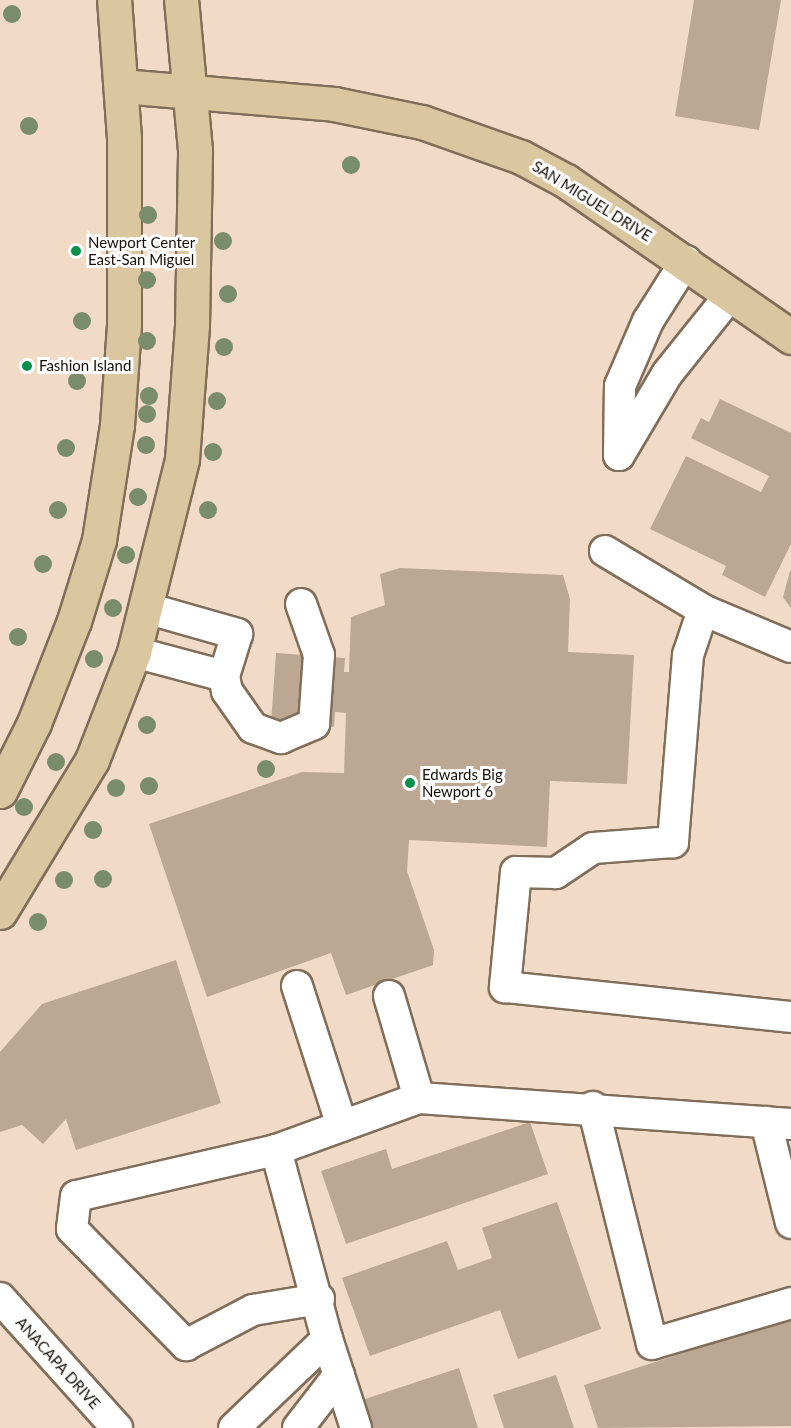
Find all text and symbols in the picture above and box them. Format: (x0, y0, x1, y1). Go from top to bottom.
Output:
street label: SAN MIGUEL DRIVE (529, 157, 655, 245)
place label: Newport Center East-San Miguel (88, 233, 195, 268)
marker: Newport Center East-San Miguel (69, 244, 83, 258)
place label: Fashion Island (39, 357, 131, 375)
marker: Fashion Island (20, 359, 34, 373)
place label: Edwards Big Newport 6 (422, 765, 503, 800)
marker: Edwards Big Newport 6 (403, 776, 417, 790)
street label: ANACAPA DRIVE (12, 1313, 104, 1413)

